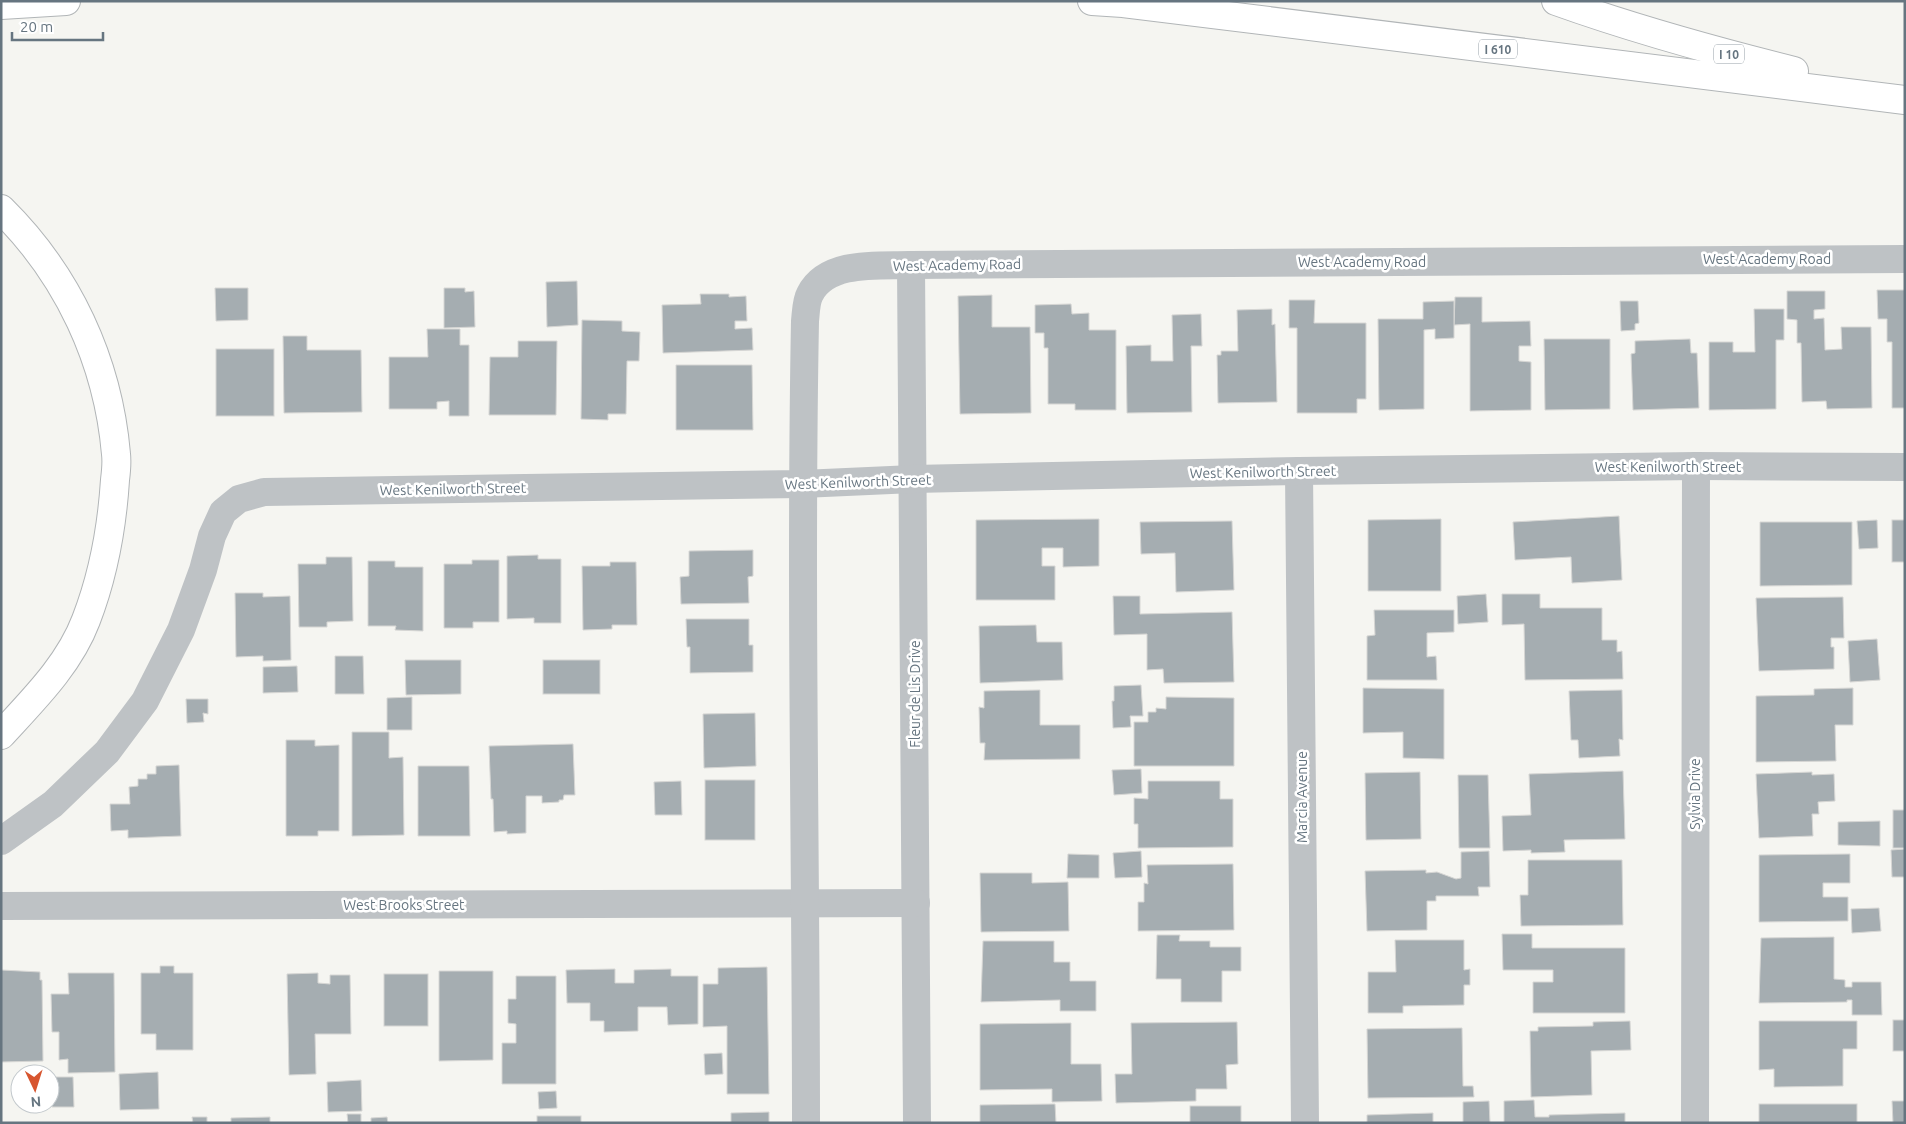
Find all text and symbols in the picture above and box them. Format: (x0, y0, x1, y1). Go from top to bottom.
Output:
scale bar (12, 10, 104, 42)
text: 20 m (20, 18, 53, 35)
road number: I 610 (1479, 40, 1517, 59)
road number: I 10 (1714, 44, 1744, 64)
street label: West Academy Road (1703, 251, 1831, 267)
street label: West Academy Road (1298, 254, 1426, 270)
street label: West Academy Road (893, 256, 1021, 274)
street label: West Kenilworth Street (1595, 459, 1742, 475)
street label: West Kenilworth Street (1190, 463, 1337, 481)
street label: West Kenilworth Street (785, 471, 932, 493)
street label: West Kenilworth Street (380, 480, 527, 498)
street label: Fleur de Lis Drive (907, 640, 923, 748)
street label: Marcia Avenue (1294, 751, 1310, 843)
street label: Sylvia Drive (1687, 758, 1703, 830)
street label: West Brooks Street (343, 897, 465, 913)
north arrow (10, 1064, 60, 1114)
text: N (30, 1094, 42, 1110)

